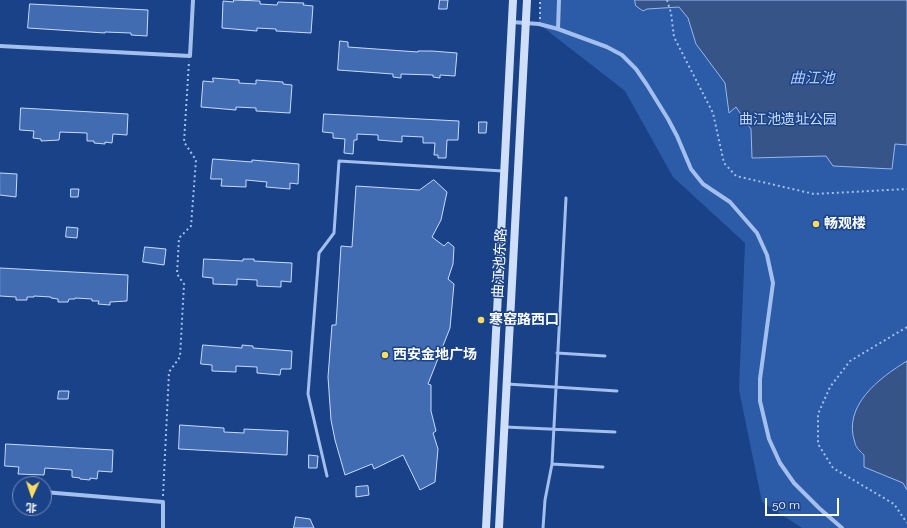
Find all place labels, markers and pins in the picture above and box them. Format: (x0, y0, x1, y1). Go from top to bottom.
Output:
place label: 畅观楼 (824, 216, 866, 232)
marker: 畅观楼 (811, 219, 821, 229)
place label: 寒窑路西口 (489, 312, 559, 328)
marker: 寒窑路西口 (476, 315, 486, 325)
place label: 西安金地广场 (393, 347, 477, 363)
marker: 西安金地广场 (380, 350, 390, 360)

